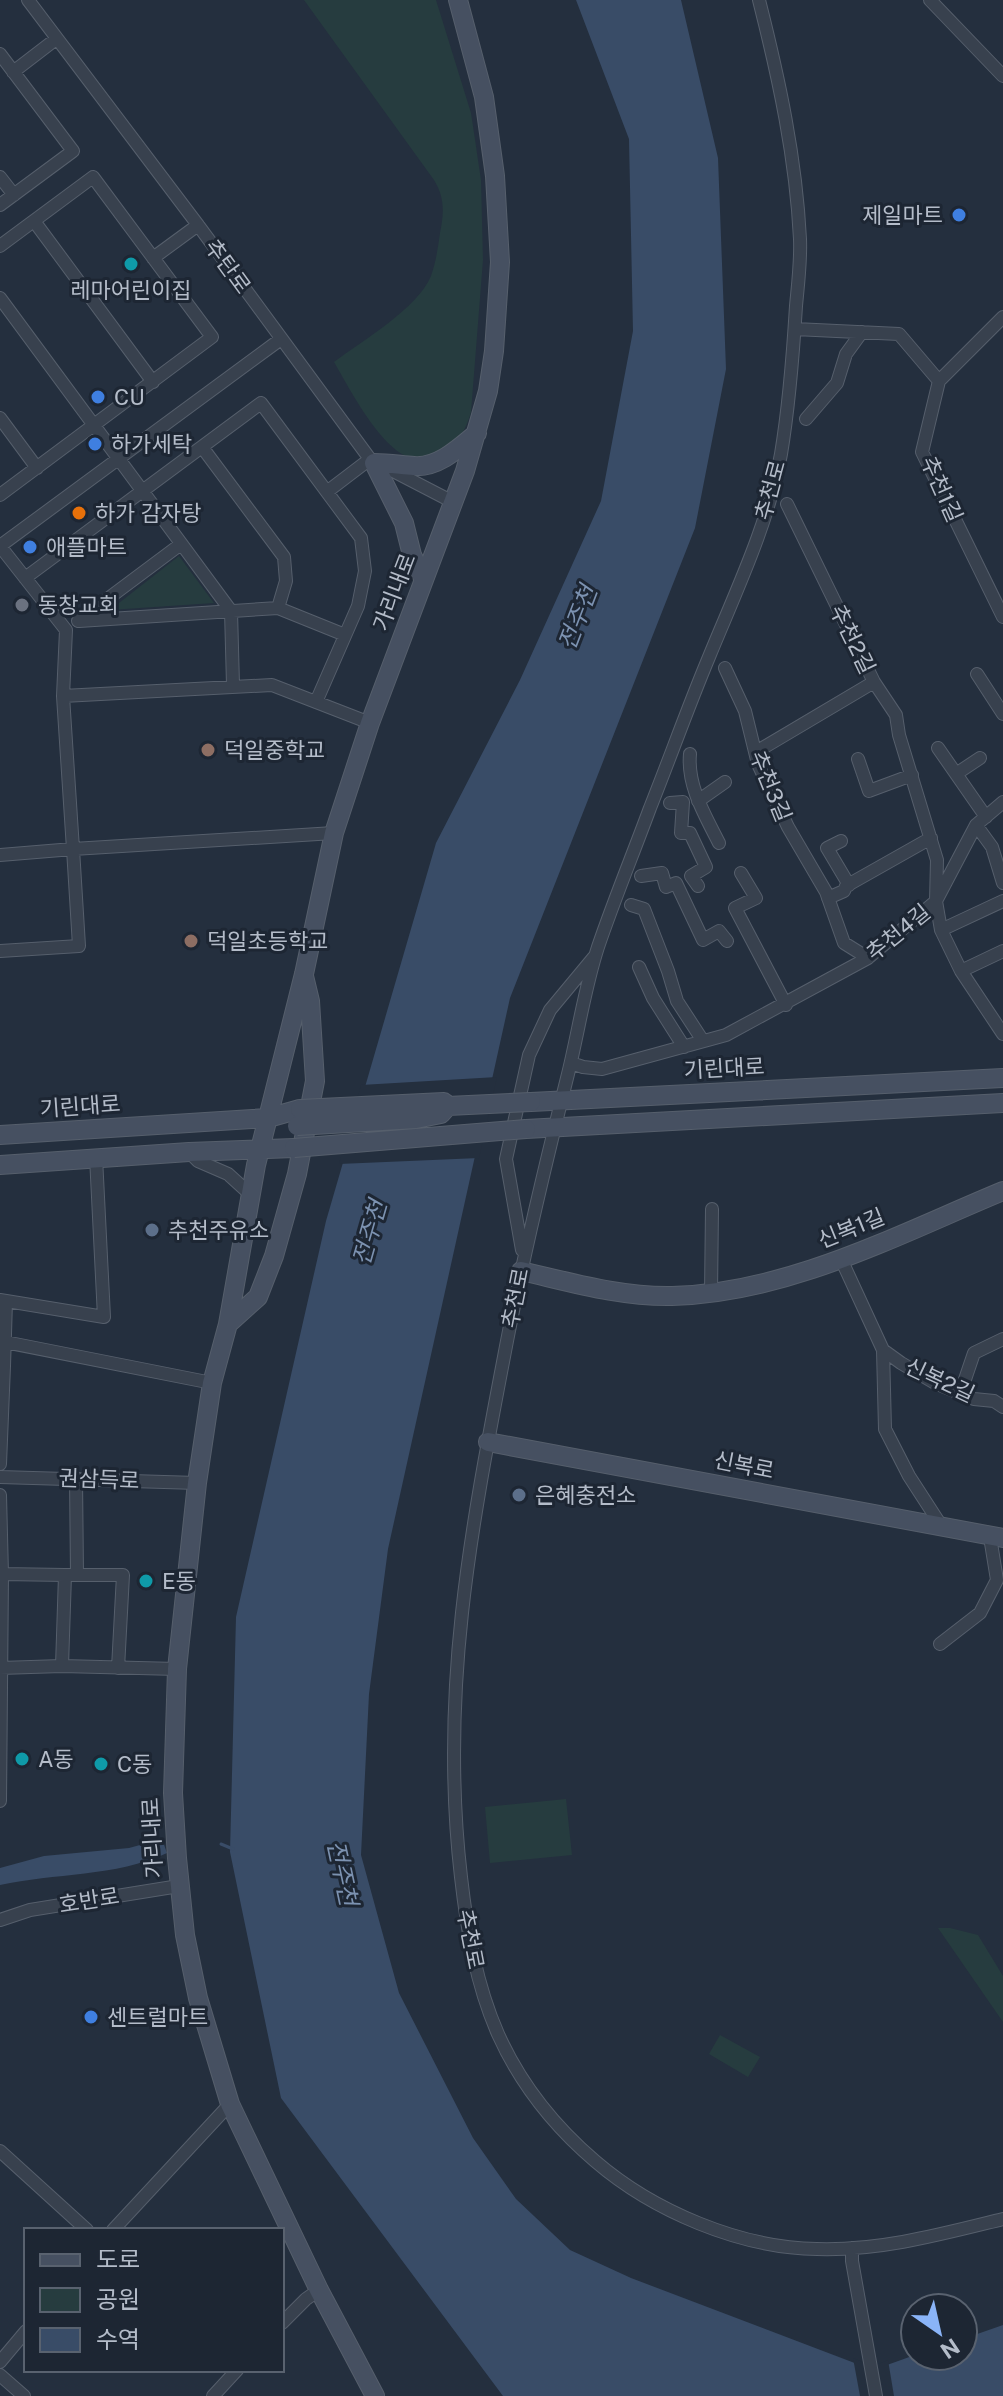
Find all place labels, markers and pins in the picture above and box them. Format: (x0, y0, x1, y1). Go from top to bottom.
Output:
place label: 제일마트 (862, 202, 943, 228)
marker: 제일마트 (950, 206, 968, 224)
marker: 레마어린이집 (122, 255, 140, 273)
place label: 레마어린이집 (70, 277, 192, 303)
place label: CU (114, 384, 145, 410)
marker: CU (89, 388, 107, 406)
place label: 하가세탁 (111, 431, 192, 457)
marker: 하가세탁 (86, 435, 104, 453)
place label: 하가 감자탕 (95, 500, 202, 526)
marker: 하가 감자탕 (70, 504, 88, 522)
place label: 애플마트 (46, 534, 127, 560)
marker: 애플마트 (21, 538, 39, 556)
place label: 동창교회 (38, 592, 119, 618)
marker: 동창교회 (13, 596, 31, 614)
place label: 덕일중학교 (224, 737, 325, 763)
marker: 덕일중학교 (199, 741, 217, 759)
place label: 덕일초등학교 (207, 928, 328, 954)
marker: 덕일초등학교 (182, 932, 200, 950)
place label: 추천주유소 (168, 1217, 269, 1243)
marker: 추천주유소 (143, 1221, 161, 1239)
place label: 은혜충전소 (535, 1482, 636, 1508)
marker: 은혜충전소 (510, 1486, 528, 1504)
place label: E동 (162, 1568, 196, 1594)
marker: E동 (137, 1572, 155, 1590)
place label: A동 (38, 1746, 74, 1772)
marker: A동 (13, 1750, 31, 1768)
place label: C동 (117, 1751, 152, 1777)
marker: C동 (92, 1755, 110, 1773)
place label: 센트럴마트 (107, 2004, 208, 2030)
marker: 센트럴마트 (82, 2008, 100, 2026)

